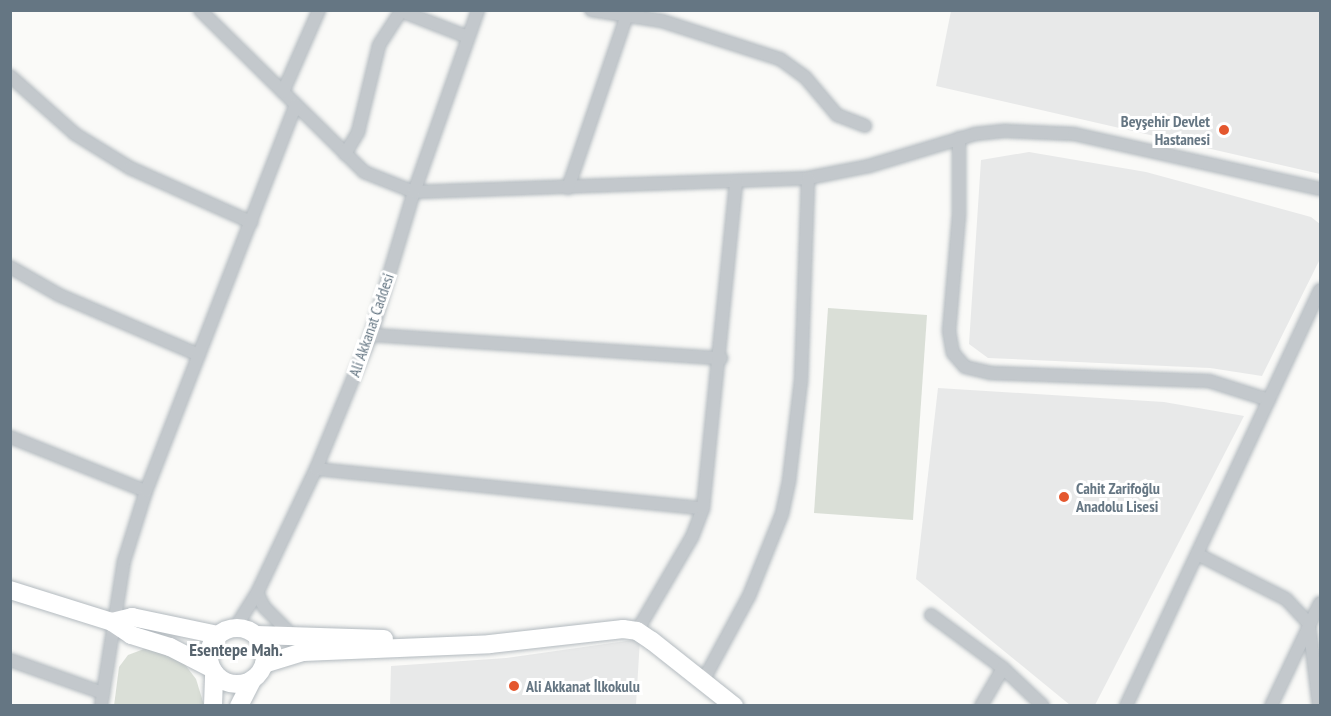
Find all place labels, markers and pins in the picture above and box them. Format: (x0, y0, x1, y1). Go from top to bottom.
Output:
place label: Beyşehir Devlet Hastanesi (1121, 111, 1210, 149)
marker: Beyşehir Devlet Hastanesi (1215, 121, 1233, 139)
place label: Cahit Zarifoğlu Anadolu Lisesi (1076, 478, 1160, 516)
marker: Cahit Zarifoğlu Anadolu Lisesi (1057, 490, 1071, 504)
place label: Ali Akkanat İlkokulu (526, 676, 640, 696)
marker: Ali Akkanat İlkokulu (507, 679, 521, 693)

